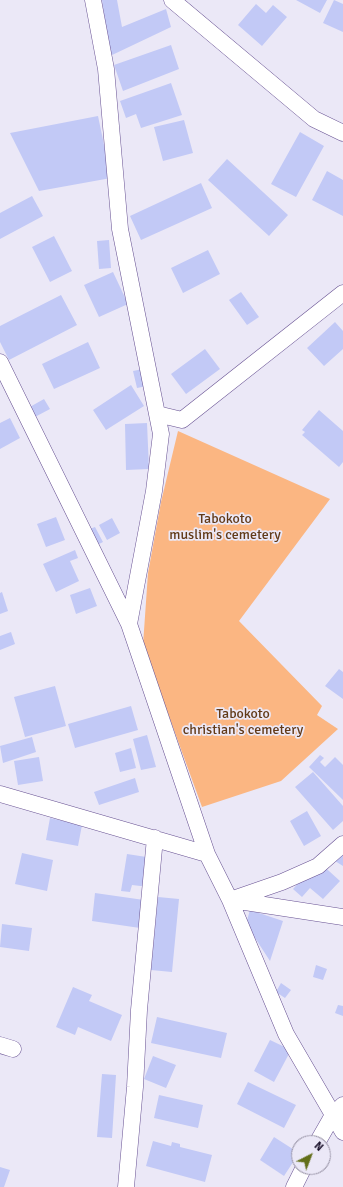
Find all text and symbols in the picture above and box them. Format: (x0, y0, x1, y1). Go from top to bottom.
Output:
park label: Tabokoto muslim's cemetery (169, 511, 281, 544)
park label: Tabokoto christian's cemetery (183, 706, 303, 738)
north arrow (291, 1135, 331, 1175)
text: N (312, 1139, 326, 1154)

